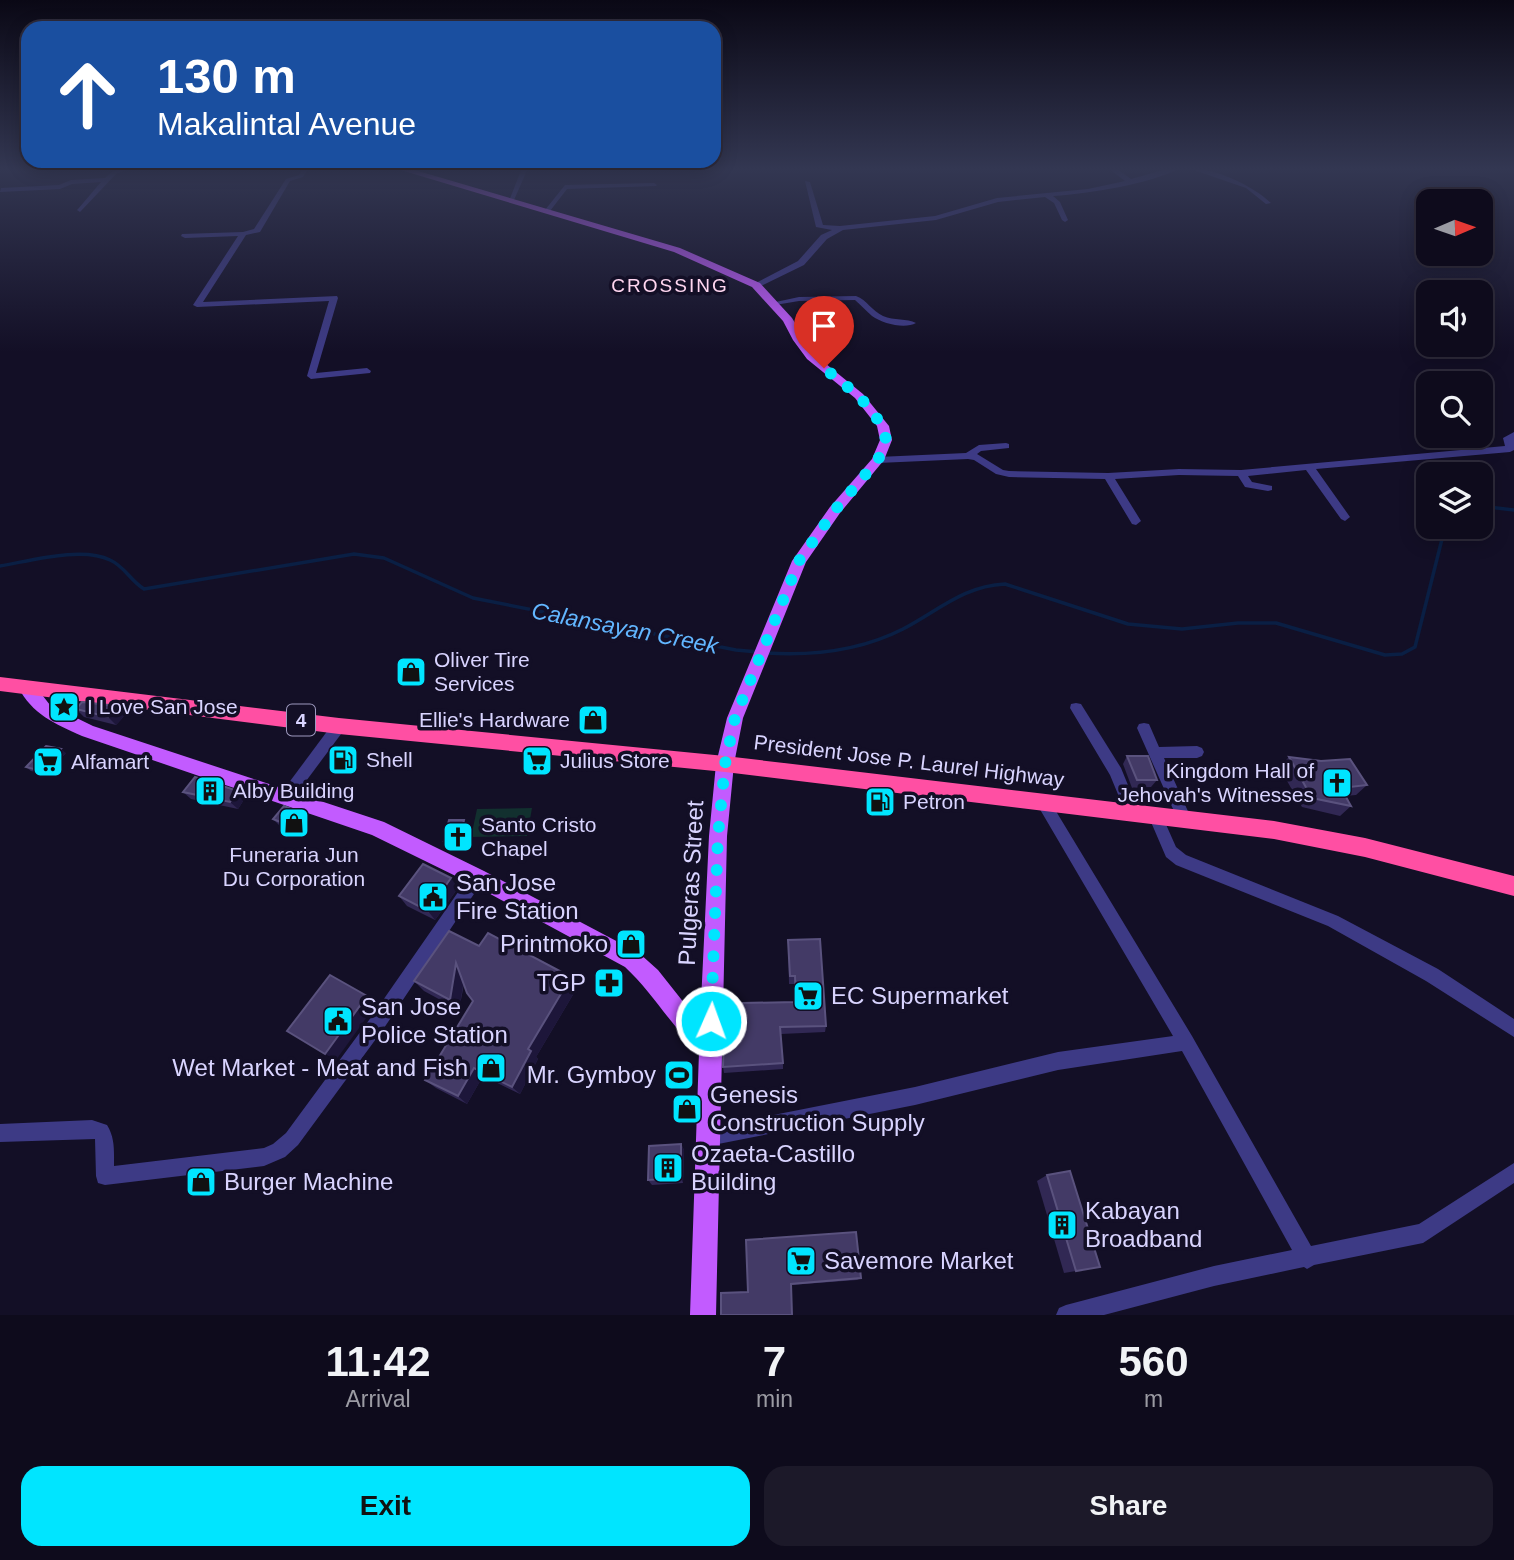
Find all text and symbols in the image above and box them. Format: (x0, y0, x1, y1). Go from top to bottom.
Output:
icon: ahead (42, 49, 133, 140)
text: 130 m (157, 49, 296, 103)
text: Makalintal Avenue (157, 106, 416, 142)
north arrow (1416, 189, 1493, 266)
map controls (1416, 189, 1493, 539)
district label: CROSSING (611, 275, 729, 296)
button: sound (1416, 280, 1493, 357)
pin (794, 296, 854, 368)
icon: arrive (805, 307, 843, 345)
button: search (1416, 371, 1493, 448)
button: layers (1416, 462, 1493, 539)
water label: Calansayan Creek (530, 597, 722, 659)
place label: Oliver Tire Services (434, 648, 530, 695)
shop icon: Oliver Tire Services (394, 655, 428, 689)
place icon: I Love San Jose (47, 690, 81, 724)
place label: I Love San Jose (87, 695, 238, 718)
shop icon: Ellie's Hardware (576, 703, 610, 737)
road number: 4 (287, 705, 315, 736)
place label: Ellie's Hardware (419, 708, 570, 731)
street label: President Jose P. Laurel Highway (753, 730, 1066, 791)
fuel station icon: Shell (326, 743, 360, 777)
supermarket icon: Julius Store (520, 744, 554, 778)
supermarket icon: Alfamart (31, 745, 65, 779)
place label: Shell (366, 748, 413, 771)
place label: Julius Store (560, 749, 670, 772)
place label: Alfamart (71, 750, 149, 773)
place label: Kingdom Hall of Jehovah's Witnesses (1117, 759, 1314, 806)
church icon: Kingdom Hall of Jehovah's Witnesses (1320, 766, 1354, 800)
building icon: Alby Building (193, 774, 227, 808)
place label: Alby Building (233, 779, 354, 802)
fuel station icon: Petron (863, 785, 897, 819)
place label: Petron (903, 790, 965, 813)
street label: Pulgeras Street (673, 799, 708, 966)
shop icon: Funeraria Jun Du Corporation (277, 806, 311, 840)
place label: Santo Cristo Chapel (481, 813, 597, 860)
church icon: Santo Cristo Chapel (441, 820, 475, 854)
place label: Funeraria Jun Du Corporation (223, 843, 365, 890)
place label: San Jose Fire Station (456, 869, 579, 924)
public building icon: San Jose Fire Station (416, 880, 450, 914)
shop icon: Printmoko (614, 927, 648, 961)
place label: Printmoko (500, 930, 608, 957)
pharmacy icon: TGP (592, 966, 626, 1000)
place label: TGP (537, 969, 586, 996)
supermarket icon: EC Supermarket (791, 979, 825, 1013)
place label: EC Supermarket (831, 982, 1009, 1009)
position arrow (674, 984, 748, 1058)
place label: San Jose Police Station (361, 993, 508, 1048)
public building icon: San Jose Police Station (321, 1004, 355, 1038)
shop icon: Wet Market - Meat and Fish (474, 1051, 508, 1085)
place label: Wet Market - Meat and Fish (172, 1054, 468, 1081)
sports icon: Mr. Gymboy (662, 1058, 696, 1092)
place label: Mr. Gymboy (527, 1061, 656, 1088)
place label: Genesis Construction Supply (710, 1081, 925, 1136)
shop icon: Genesis Construction Supply (670, 1092, 704, 1126)
place label: Ozaeta-Castillo Building (691, 1140, 855, 1195)
building icon: Ozaeta-Castillo Building (651, 1151, 685, 1185)
shop icon: Burger Machine (184, 1165, 218, 1199)
place label: Burger Machine (224, 1168, 393, 1195)
place label: Kabayan Broadband (1085, 1197, 1202, 1252)
building icon: Kabayan Broadband (1045, 1208, 1079, 1242)
supermarket icon: Savemore Market (784, 1244, 818, 1278)
place label: Savemore Market (824, 1247, 1014, 1274)
text: 11:42 (325, 1338, 431, 1385)
text: 7 (763, 1338, 786, 1385)
text: 560 (1118, 1338, 1189, 1385)
text: Arrival (345, 1386, 411, 1412)
text: min (756, 1386, 793, 1412)
text: m (1144, 1386, 1163, 1412)
button: Exit (21, 1466, 750, 1546)
button: Share (764, 1466, 1493, 1546)

